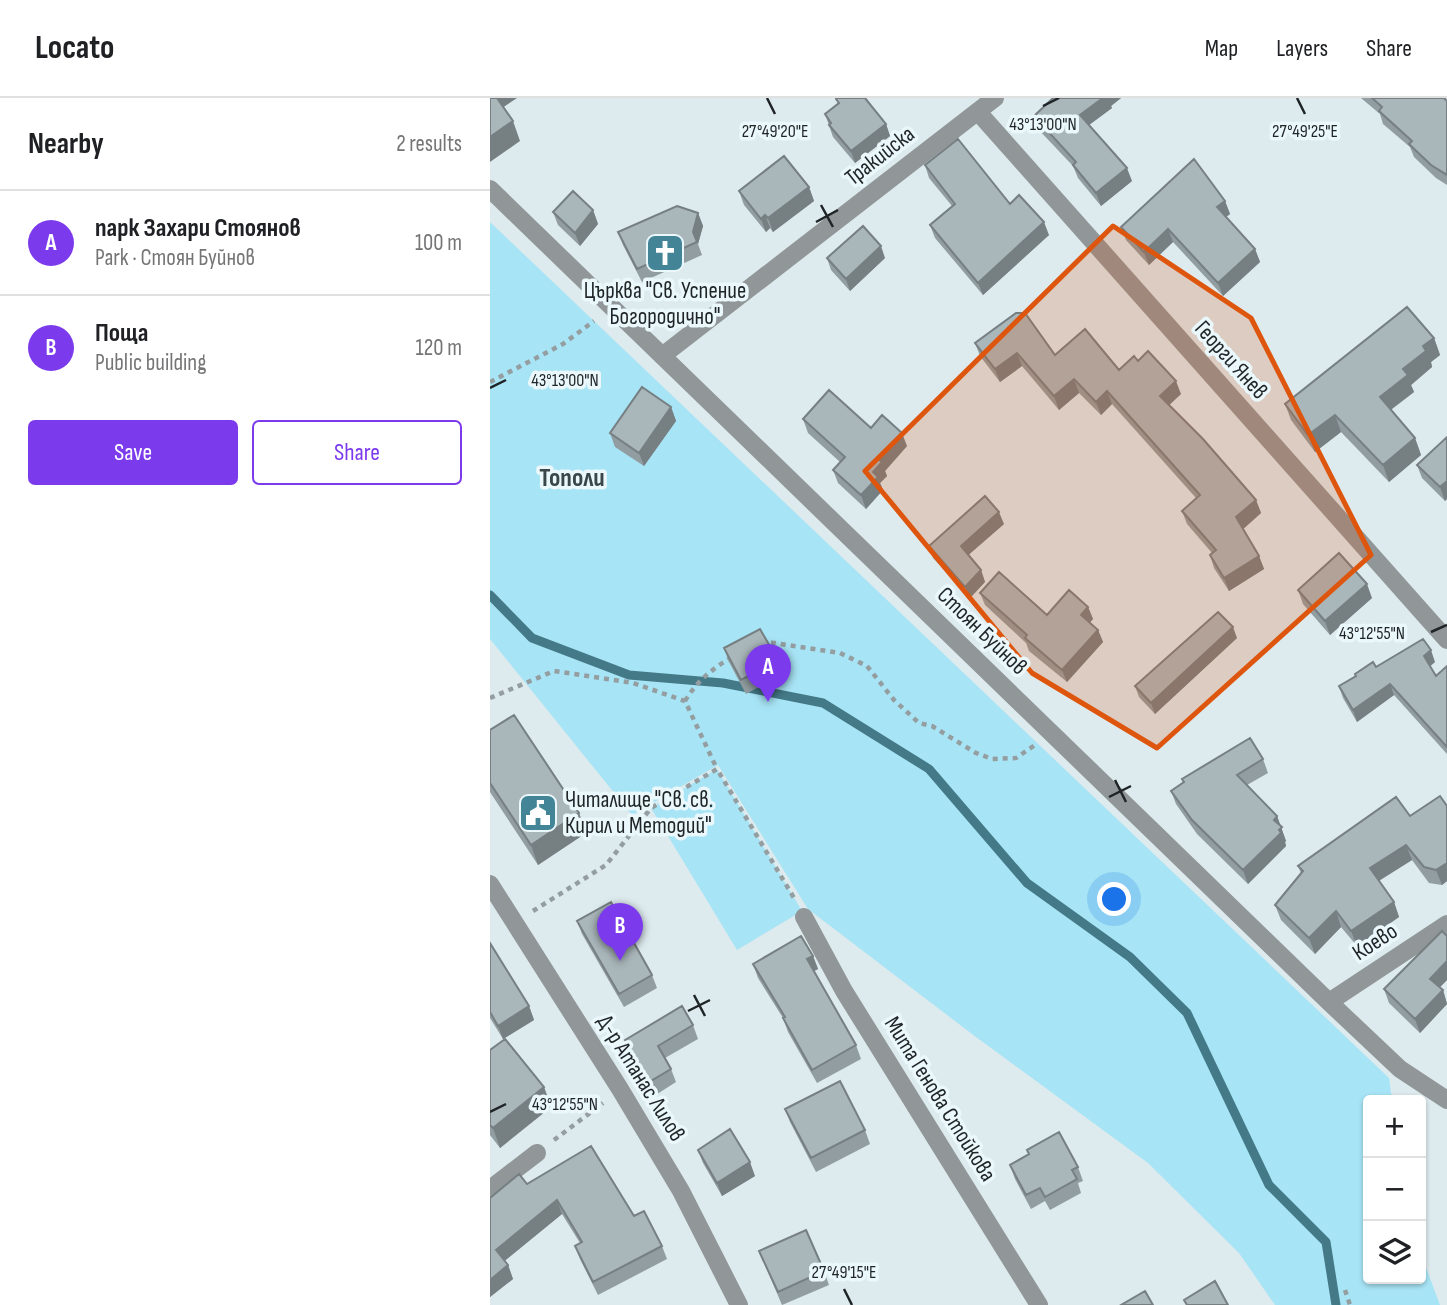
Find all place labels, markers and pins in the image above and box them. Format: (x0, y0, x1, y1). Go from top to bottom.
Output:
church icon: Църква "Св. Успение Богородично" (644, 232, 686, 274)
place label: Църква "Св. Успение Богородично" (584, 277, 746, 331)
pin: A (745, 644, 791, 702)
place label: Читалище "Св. св. Кирил и Методий" (565, 786, 713, 840)
public building icon: Читалище "Св. св. Кирил и Методий" (517, 792, 559, 834)
pin: B (597, 903, 643, 961)

